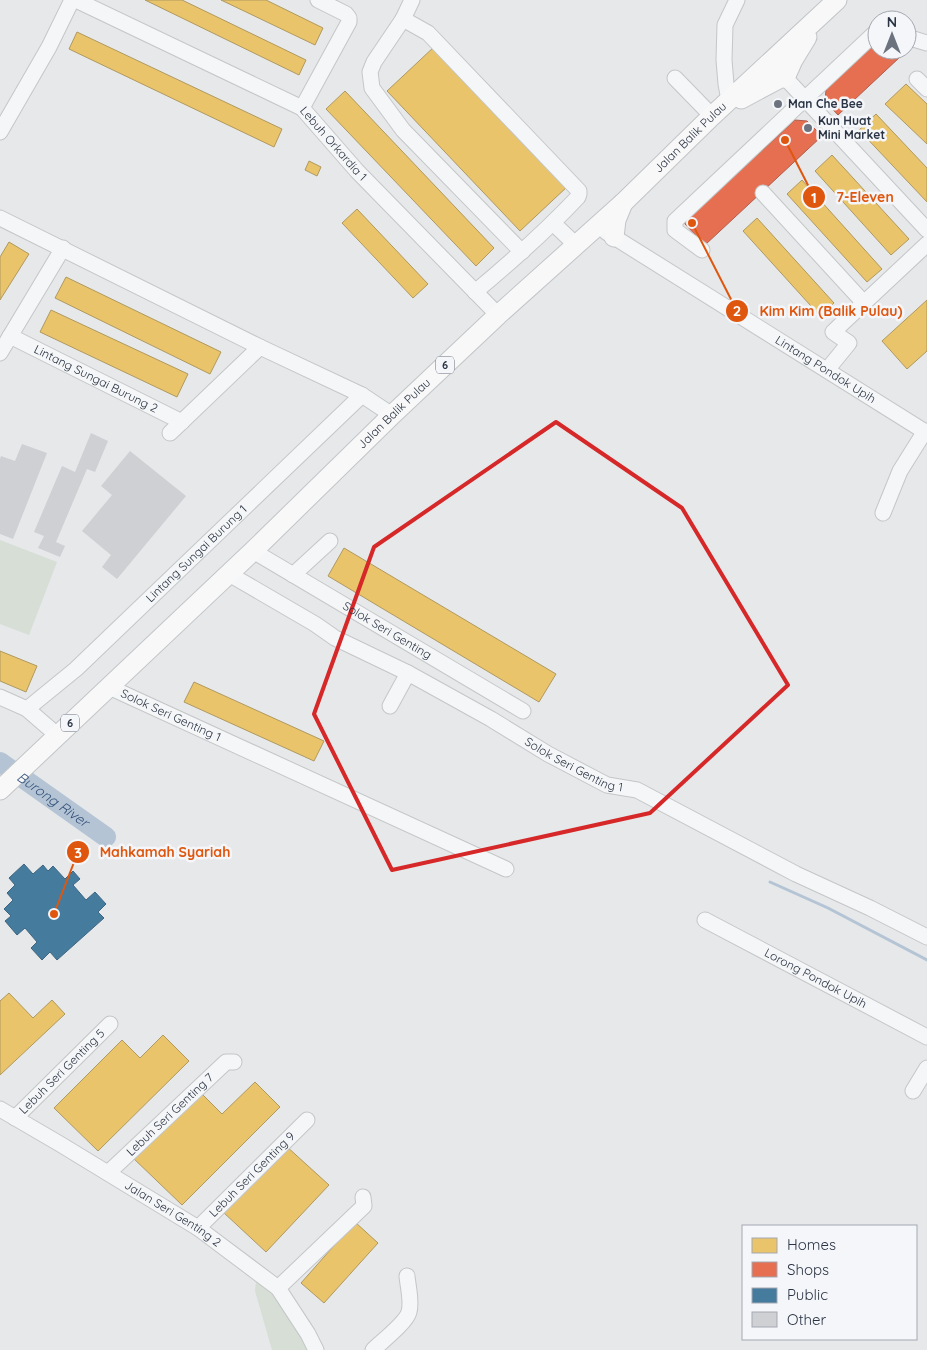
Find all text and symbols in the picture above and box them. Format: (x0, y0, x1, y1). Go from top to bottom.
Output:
north arrow (867, 10, 917, 60)
text: N (887, 13, 897, 31)
place label: Man Che Bee (788, 96, 863, 111)
marker: Man Che Bee (772, 98, 784, 110)
street label: Jalan Balik Pulau (651, 99, 729, 176)
street label: Lebuh Orkardia 1 (297, 103, 370, 184)
place label: Kun Huat Mini Market (818, 113, 885, 142)
marker: Kun Huat Mini Market (802, 122, 814, 134)
callout: 7-Eleven (802, 183, 904, 212)
text: 1 (811, 188, 817, 207)
text: 7-Eleven (836, 188, 894, 206)
callout: Kim Kim (Balik Pulau) (725, 297, 912, 326)
text: 2 (733, 301, 741, 320)
text: Kim Kim (Balik Pulau) (760, 302, 902, 320)
street label: Lintang Pondok Upih (773, 332, 879, 406)
street label: Lintang Sungai Burung 2 (32, 341, 161, 416)
road number: 6 (436, 356, 454, 374)
street label: Jalan Balik Pulau (354, 375, 433, 452)
street label: Lintang Sungai Burung 1 (142, 501, 250, 605)
street label: Solok Seri Genting (340, 598, 435, 662)
street label: Solok Seri Genting 1 (119, 685, 223, 744)
road number: 6 (61, 714, 79, 731)
street label: Solok Seri Genting 1 (522, 734, 624, 795)
water label: Burong River (13, 768, 94, 832)
callout: Mahkamah Syariah (65, 838, 241, 867)
text: 3 (74, 843, 82, 862)
text: Mahkamah Syariah (100, 843, 230, 861)
street label: Lorong Pondok Upih (762, 945, 870, 1011)
street label: Lebuh Seri Genting 5 (16, 1026, 107, 1117)
street label: Lebuh Seri Genting 7 (123, 1070, 216, 1159)
street label: Lebuh Seri Genting 9 (206, 1128, 298, 1220)
street label: Jalan Seri Genting 2 (122, 1177, 224, 1250)
legend (742, 1225, 917, 1340)
text: Homes (787, 1235, 836, 1254)
text: Shops (787, 1260, 829, 1279)
text: Public (787, 1285, 828, 1304)
text: Other (787, 1310, 827, 1329)

